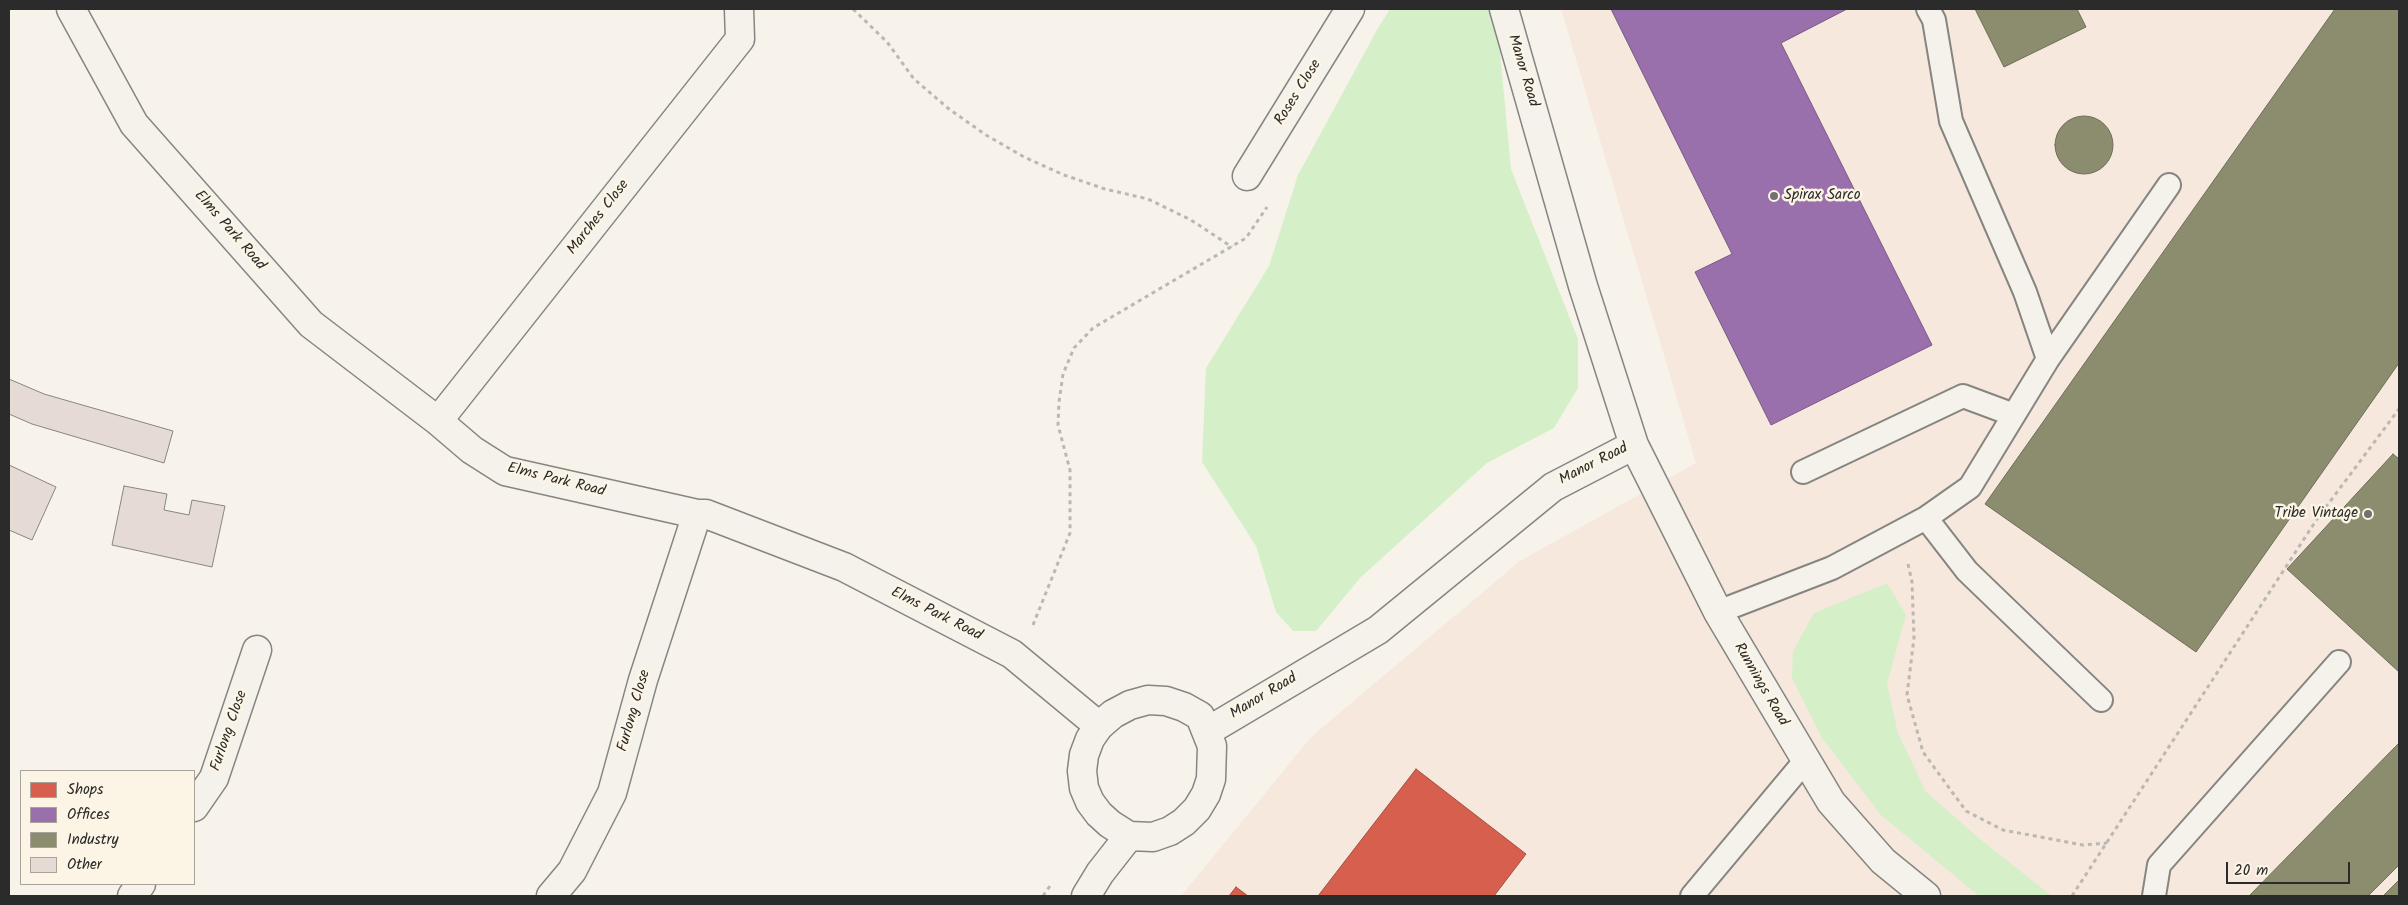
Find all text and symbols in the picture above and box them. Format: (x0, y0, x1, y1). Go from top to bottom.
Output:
street label: Manor Road (1502, 33, 1542, 109)
street label: Roses Close (1272, 57, 1326, 129)
street label: Marches Close (564, 177, 634, 259)
street label: Elms Park Road (189, 187, 269, 275)
place label: Spirax Sarco (1784, 187, 1861, 205)
marker: Spirax Sarco (1768, 190, 1780, 202)
street label: Manor Road (1557, 440, 1631, 490)
street label: Elms Park Road (505, 460, 607, 502)
place label: Tribe Vintage (2275, 505, 2358, 523)
marker: Tribe Vintage (2362, 508, 2374, 520)
street label: Elms Park Road (887, 584, 985, 646)
street label: Runnings Road (1729, 640, 1791, 730)
street label: Furlong Close (615, 668, 655, 754)
street label: Manor Road (1227, 670, 1301, 724)
street label: Furlong Close (208, 688, 252, 774)
legend (20, 770, 195, 885)
text: Shops (67, 778, 103, 802)
text: Offices (67, 803, 110, 827)
text: Industry (67, 828, 119, 852)
scale bar (2228, 852, 2352, 884)
text: Other (67, 853, 102, 877)
text: 20 m (2234, 859, 2268, 883)

